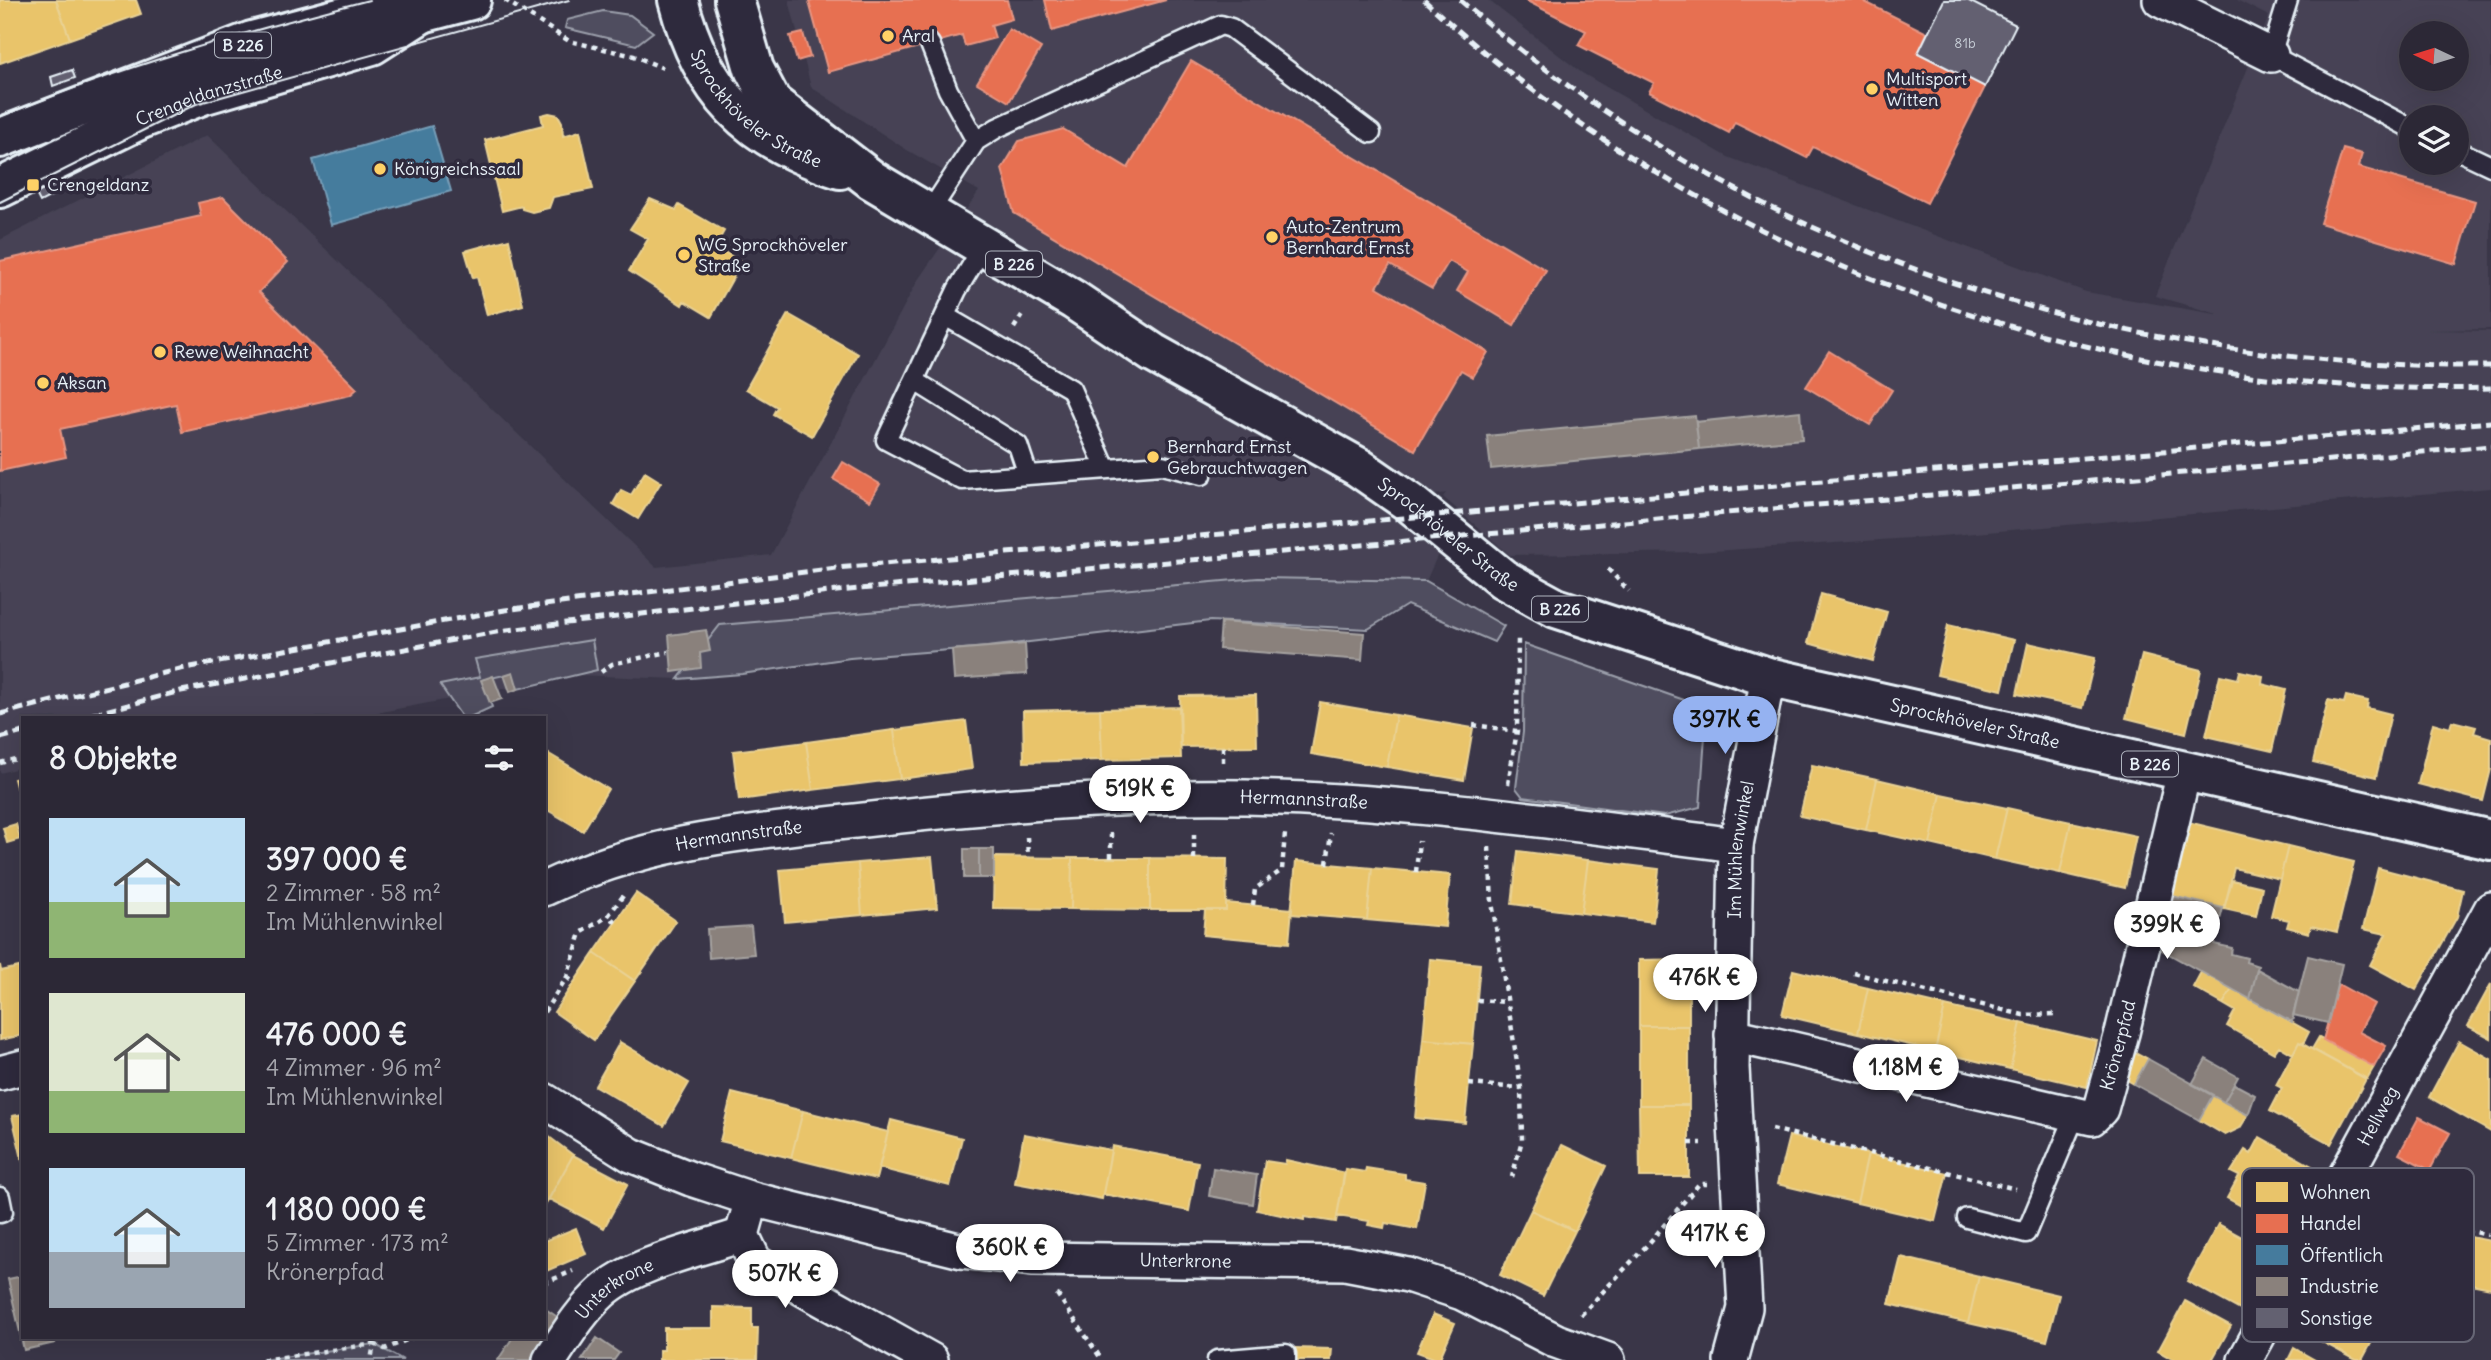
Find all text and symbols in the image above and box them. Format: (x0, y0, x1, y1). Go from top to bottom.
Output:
north arrow (2399, 21, 2469, 91)
map controls (2399, 21, 2469, 175)
place label: Aral (902, 24, 935, 47)
marker: Aral (880, 28, 896, 44)
road number: B 226 (215, 32, 271, 58)
house number: 81b (1954, 34, 1976, 52)
street label: Sprockhöveler Straße (685, 45, 825, 173)
street label: Crengeldanzstraße (132, 60, 285, 131)
place label: Multisport Witten (1886, 67, 1967, 111)
marker: Multisport Witten (1864, 81, 1880, 97)
button: layers (2399, 105, 2469, 175)
place label: Königreichssaal (394, 157, 521, 180)
marker: Königreichssaal (372, 161, 388, 177)
place label: Crengeldanz (47, 173, 150, 196)
marker: Crengeldanz (25, 177, 41, 193)
place label: Auto-Zentrum Bernhard Ernst (1286, 215, 1410, 259)
marker: Auto-Zentrum Bernhard Ernst (1264, 229, 1280, 245)
place label: WG Sprockhöveler Straße (698, 233, 848, 277)
marker: WG Sprockhöveler Straße (676, 247, 692, 263)
road number: B 226 (986, 252, 1042, 276)
place label: Rewe Weihnacht (174, 340, 309, 363)
marker: Rewe Weihnacht (152, 344, 168, 360)
place label: Aksan (57, 371, 107, 394)
marker: Aksan (35, 375, 51, 391)
place label: Bernhard Ernst Gebrauchtwagen (1167, 435, 1307, 479)
marker: Bernhard Ernst Gebrauchtwagen (1145, 449, 1161, 465)
street label: Sprockhöveler Straße (1373, 472, 1523, 596)
road number: B 226 (1532, 596, 1588, 622)
street label: Sprockhöveler Straße (1888, 693, 2062, 753)
pin: 397K € (1668, 696, 1782, 756)
text: 397K € (1689, 704, 1761, 733)
text: 8 Objekte (49, 739, 177, 777)
icon: filters (480, 739, 518, 777)
road number: B 226 (2122, 751, 2178, 776)
pin: 519K € (1083, 766, 1197, 825)
text: 519K € (1105, 773, 1175, 802)
street label: Im Mühlenwinkel (1723, 779, 1759, 919)
street label: Hermannstraße (1240, 785, 1369, 814)
street label: Hermannstraße (673, 815, 803, 856)
text: 397 000 € (266, 840, 408, 878)
icon: home (105, 846, 189, 930)
text: 2 Zimmer · 58 m² (266, 878, 441, 907)
pin: 399K € (2110, 902, 2224, 961)
text: Im Mühlenwinkel (266, 907, 443, 936)
text: 399K € (2130, 909, 2204, 938)
pin: 476K € (1648, 954, 1762, 1014)
text: 476K € (1669, 962, 1741, 991)
street label: Krönerpfad (2095, 997, 2140, 1093)
text: 476 000 € (266, 1015, 407, 1053)
icon: home (105, 1021, 189, 1105)
pin: 1.18M € (1841, 1044, 1971, 1104)
text: 1.18M € (1869, 1052, 1943, 1081)
text: 4 Zimmer · 96 m² (266, 1053, 442, 1082)
text: Im Mühlenwinkel (266, 1082, 443, 1111)
street label: Hellweg (2352, 1082, 2403, 1150)
legend (2242, 1168, 2474, 1342)
text: Wohnen (2300, 1180, 2371, 1204)
text: 1 180 000 € (266, 1190, 427, 1228)
icon: home (105, 1196, 189, 1280)
pin: 417K € (1658, 1210, 1772, 1270)
text: Handel (2300, 1211, 2361, 1235)
text: 417K € (1681, 1218, 1749, 1247)
pin: 360K € (953, 1224, 1067, 1284)
text: 5 Zimmer · 173 m² (266, 1228, 449, 1257)
text: 360K € (972, 1232, 1048, 1261)
text: Öffentlich (2300, 1243, 2383, 1267)
street label: Unterkrone (1139, 1248, 1232, 1273)
pin: 507K € (728, 1250, 842, 1310)
street label: Unterkrone (570, 1253, 657, 1324)
text: Krönerpfad (266, 1257, 384, 1286)
text: 507K € (748, 1258, 822, 1287)
text: Industrie (2300, 1274, 2379, 1298)
text: Sonstige (2300, 1306, 2372, 1330)

